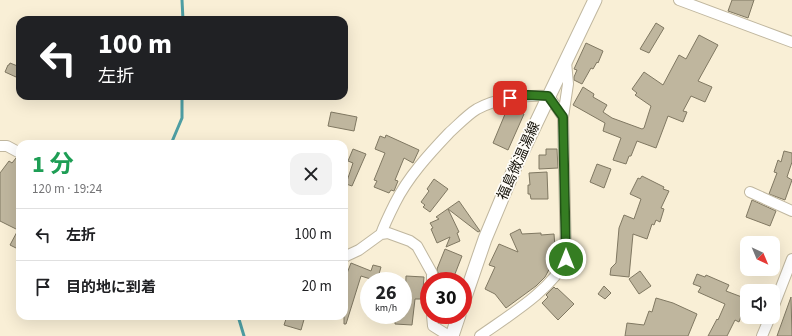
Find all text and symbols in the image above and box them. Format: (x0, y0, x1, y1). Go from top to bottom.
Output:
text: 100 m (98, 24, 172, 64)
icon: left (32, 32, 84, 84)
text: 左折 (98, 64, 134, 89)
pin (493, 81, 527, 115)
icon: arrive (499, 87, 521, 109)
street label: 福島微温湯線 (493, 119, 545, 203)
text: 1 分 (32, 147, 73, 182)
button: close (290, 153, 332, 195)
text: 120 m · 19:24 (32, 180, 102, 198)
icon: left (32, 224, 54, 246)
text: 100 m (294, 224, 332, 245)
text: 左折 (66, 225, 96, 246)
north arrow (740, 236, 780, 276)
map controls (740, 236, 780, 324)
position arrow (545, 238, 587, 280)
speed limit sign: 30 (420, 272, 472, 324)
icon: arrive (32, 276, 54, 298)
text: 20 m (302, 276, 332, 297)
text: 目的地に到着 (66, 277, 156, 298)
text: 26 (375, 279, 397, 307)
button: sound (740, 284, 780, 324)
text: km/h (375, 301, 397, 315)

